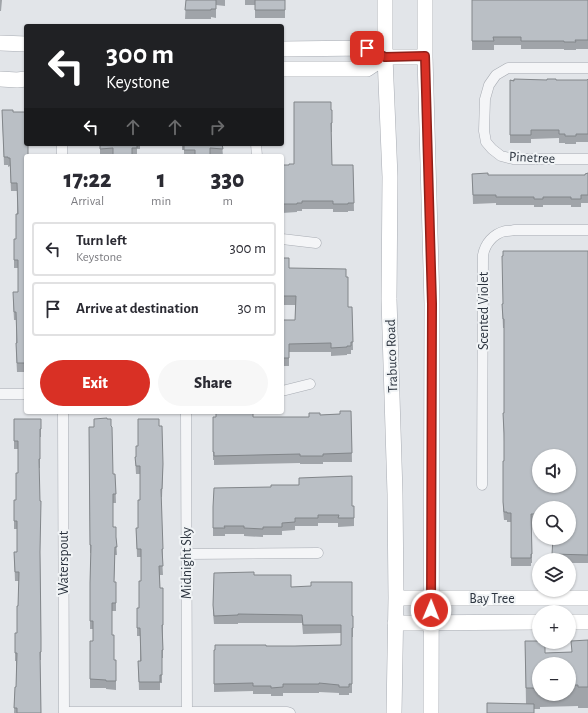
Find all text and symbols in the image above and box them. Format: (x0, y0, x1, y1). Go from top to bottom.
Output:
pin (350, 31, 384, 65)
icon: arrive (356, 37, 378, 59)
icon: left (40, 40, 92, 92)
text: 300 m (106, 41, 174, 69)
text: Keystone (106, 74, 170, 92)
icon: left (80, 116, 102, 138)
icon: ahead (122, 116, 144, 138)
icon: ahead (164, 116, 186, 138)
icon: right (206, 116, 228, 138)
street label: Pinetree (508, 150, 555, 166)
text: 17:22 (64, 168, 111, 192)
text: 1 (157, 168, 166, 192)
text: 330 (211, 168, 244, 192)
text: Arrival (71, 195, 104, 208)
text: min (151, 195, 171, 208)
text: m (222, 195, 233, 208)
text: Turn left (76, 233, 127, 248)
icon: left (42, 238, 64, 260)
text: 300 m (230, 241, 266, 256)
text: Keystone (76, 251, 122, 264)
street label: Scented Violet (477, 271, 491, 350)
icon: arrive (42, 298, 64, 320)
text: Arrive at destination (76, 301, 199, 316)
text: 30 m (237, 301, 266, 316)
street label: Trabuco Road (384, 319, 400, 393)
button: Exit (40, 360, 150, 406)
button: Share (158, 360, 268, 406)
map controls (532, 449, 576, 701)
button: sound (532, 449, 576, 493)
button: search (532, 501, 576, 545)
street label: Midnight Sky (180, 527, 194, 599)
street label: Waterspout (57, 530, 71, 595)
button: layers (532, 553, 576, 597)
position arrow (410, 589, 452, 631)
street label: Bay Tree (469, 592, 515, 606)
button: + (532, 605, 576, 649)
button: − (532, 657, 576, 701)

